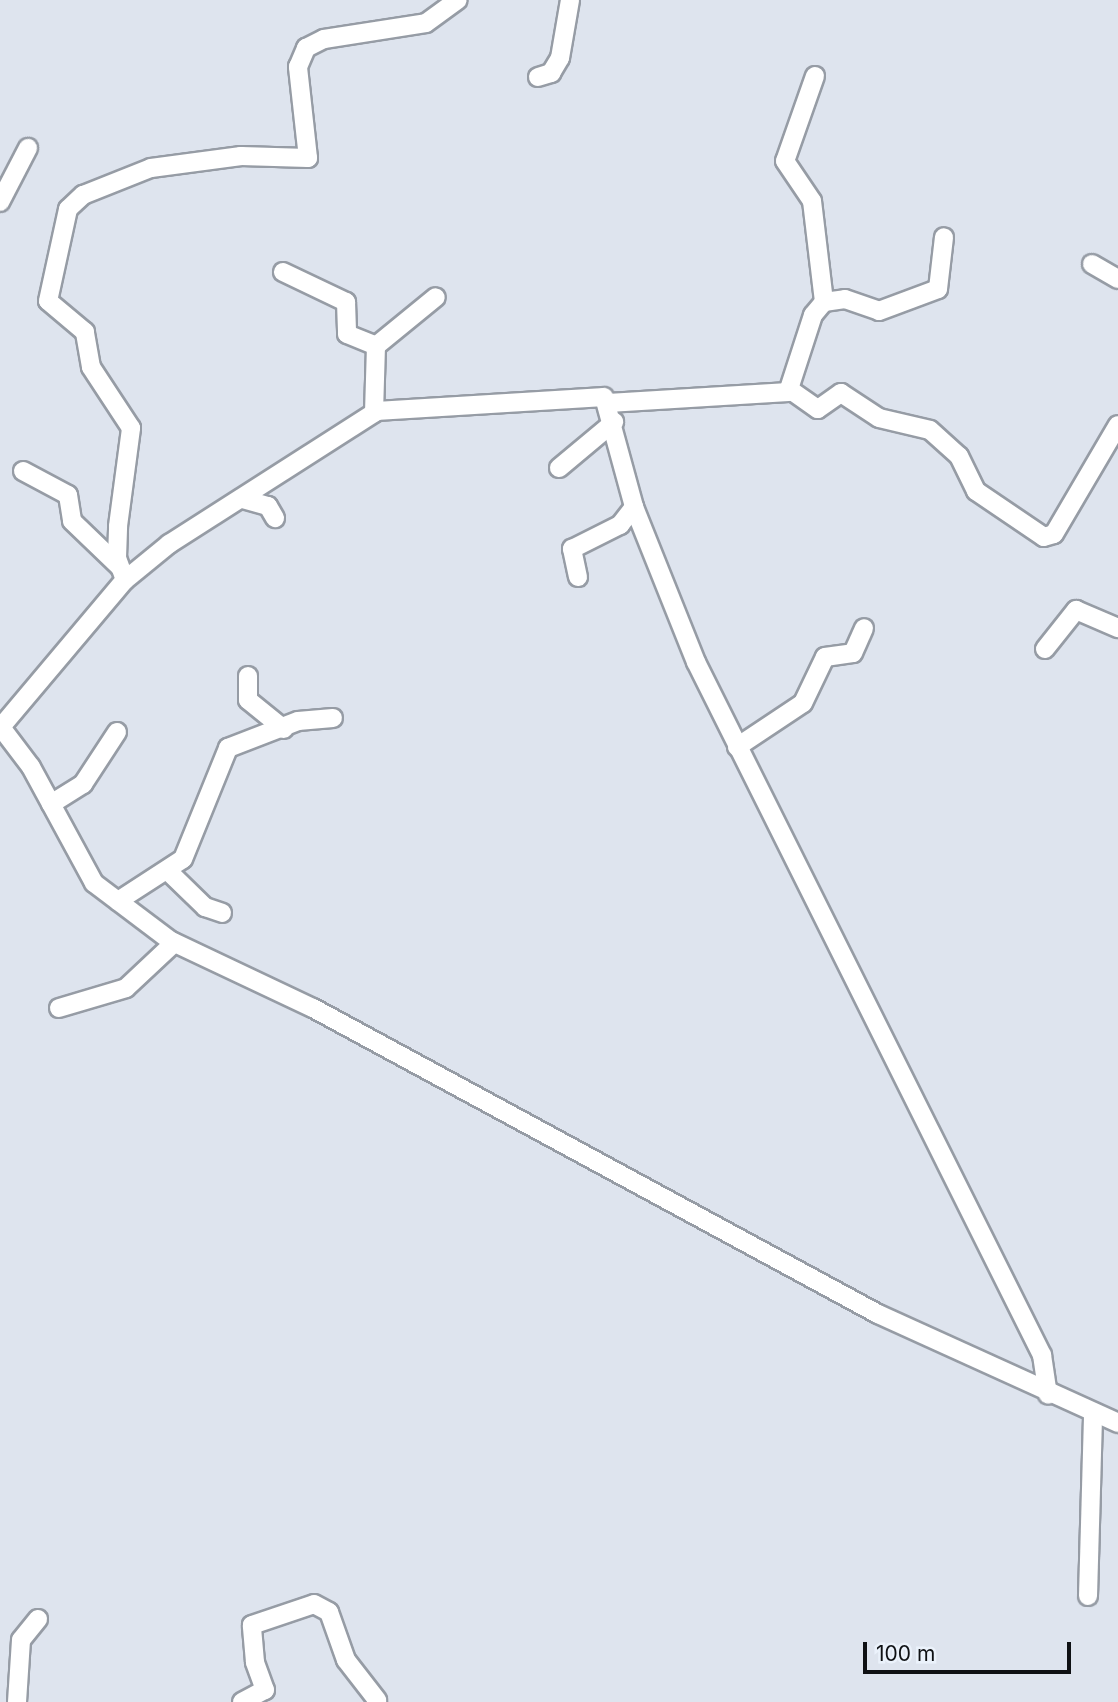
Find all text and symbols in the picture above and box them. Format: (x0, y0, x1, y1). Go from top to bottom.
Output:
scale bar (866, 1628, 1074, 1672)
text: 100 m (876, 1641, 935, 1666)

